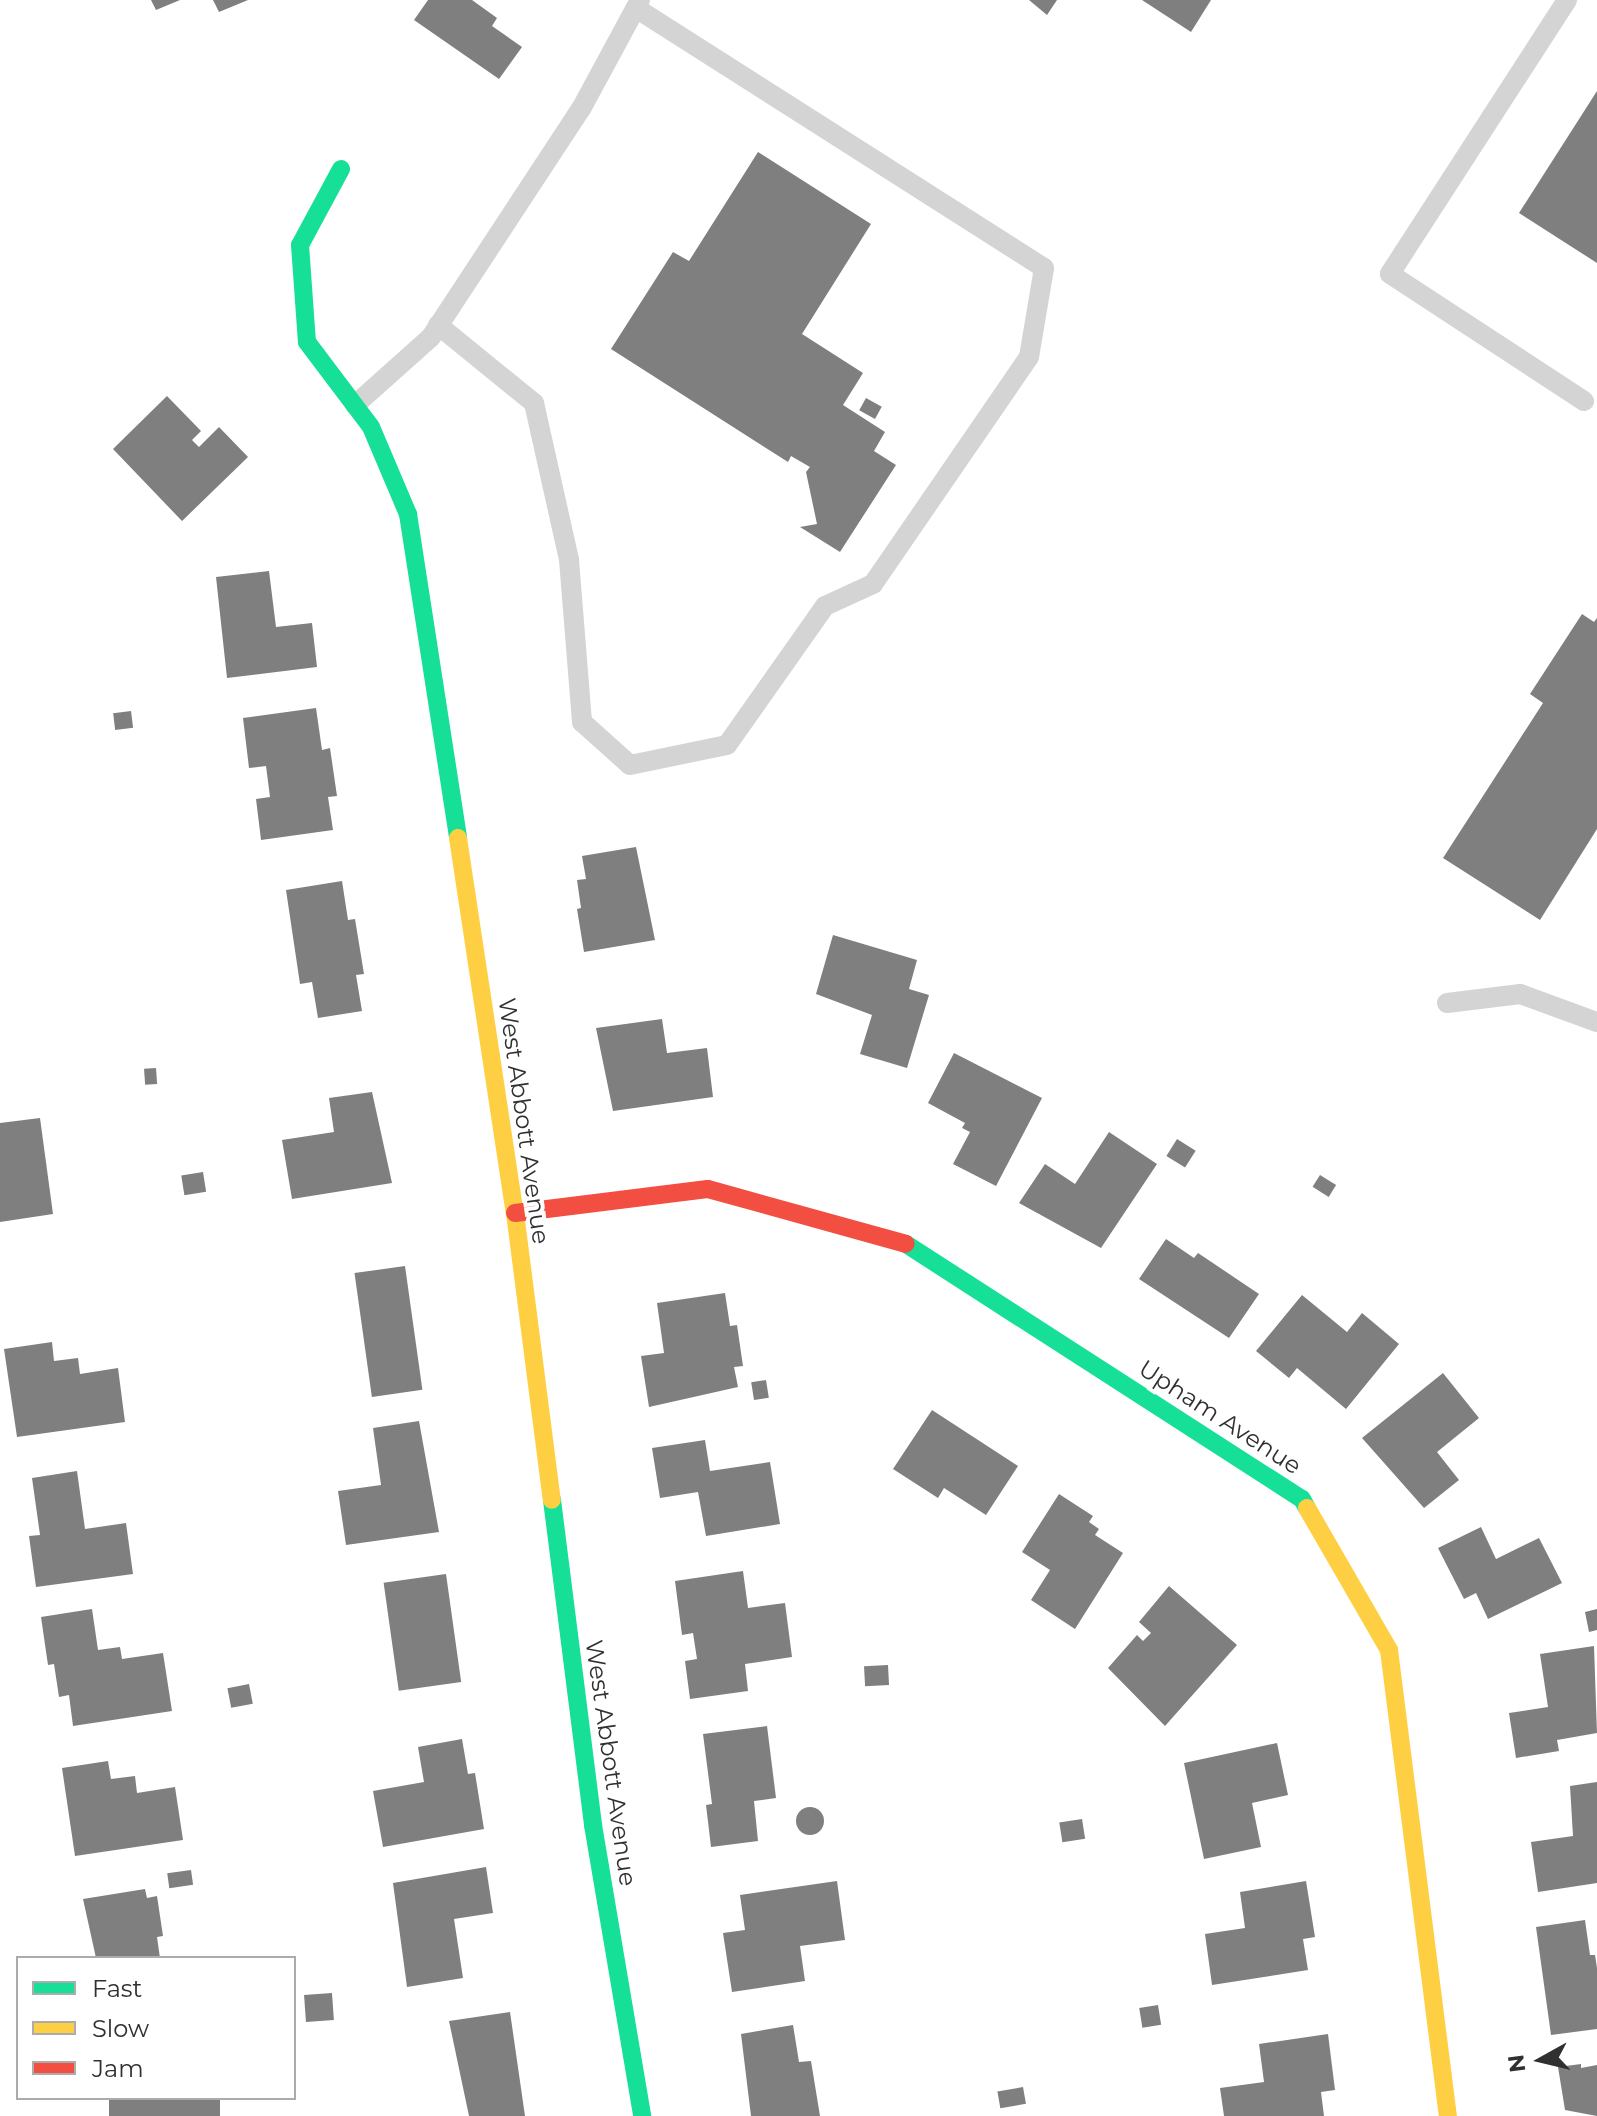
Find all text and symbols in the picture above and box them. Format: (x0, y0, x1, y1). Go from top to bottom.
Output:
street label: West Abbott Avenue (492, 996, 556, 1246)
street label: Upham Avenue (1133, 1354, 1307, 1480)
street label: West Abbott Avenue (579, 1638, 643, 1888)
legend (16, 1956, 296, 2100)
text: Fast (92, 1974, 142, 2003)
text: Slow (92, 2014, 149, 2043)
north arrow (1501, 2020, 1581, 2100)
text: N (1502, 2053, 1531, 2074)
text: Jam (92, 2054, 144, 2083)

